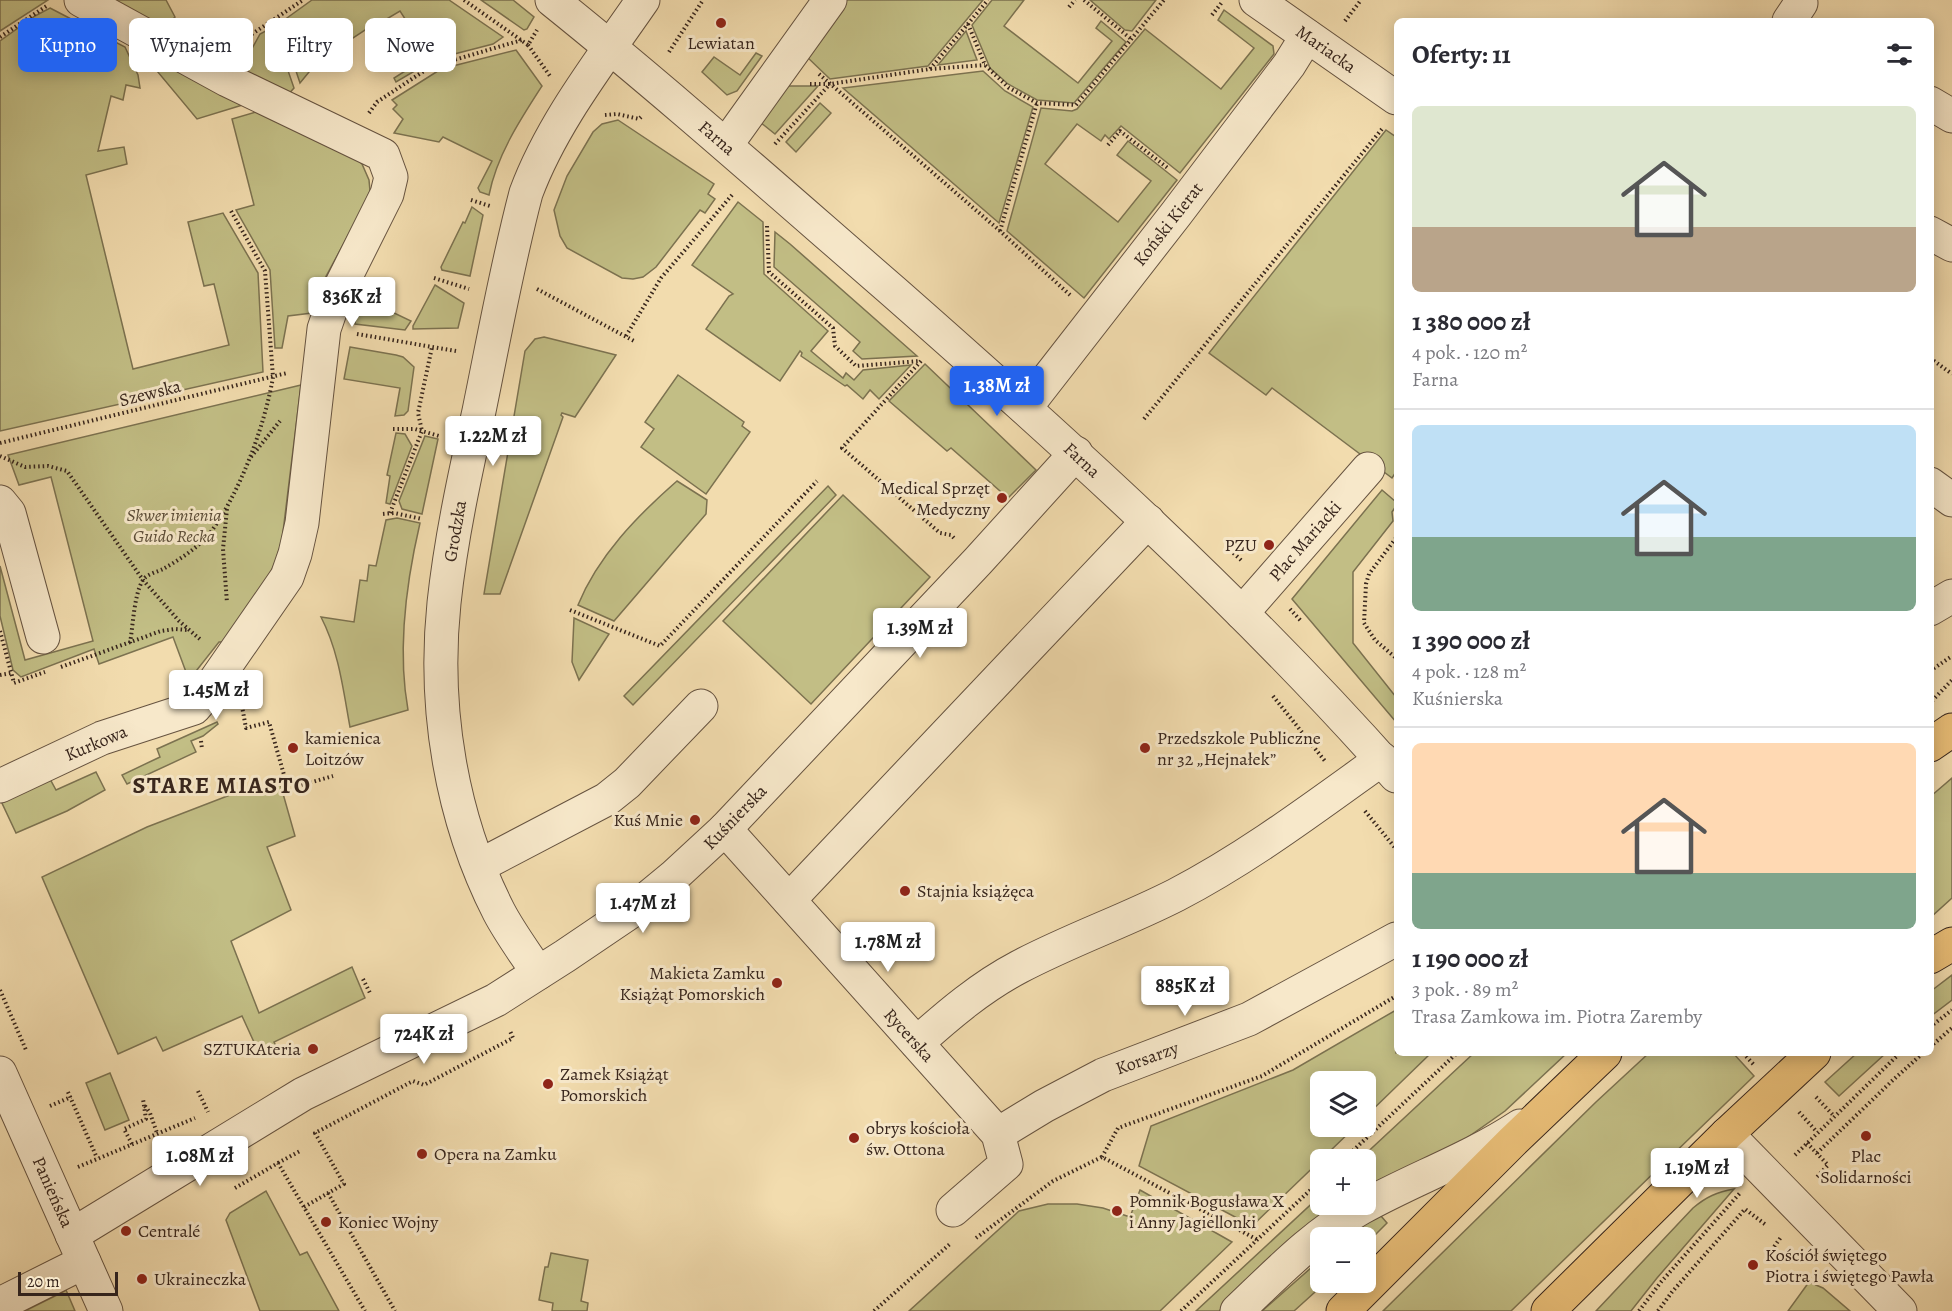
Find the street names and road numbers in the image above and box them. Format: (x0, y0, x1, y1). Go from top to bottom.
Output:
street label: Mariacka (1291, 20, 1361, 79)
street label: Farna (693, 115, 741, 161)
street label: Koński Kierat (1128, 177, 1208, 271)
street label: Szewska (117, 374, 184, 412)
street label: Farna (1058, 437, 1106, 484)
street label: Plac Mariacki (1263, 496, 1347, 586)
street label: Grodzka (438, 498, 472, 564)
street label: Kurkowa (61, 719, 131, 767)
street label: Kuśnierska (698, 779, 773, 855)
street label: Rycerska (878, 1003, 940, 1068)
street label: Korsarzy (1112, 1035, 1183, 1080)
street label: Panieńska (27, 1153, 80, 1232)

